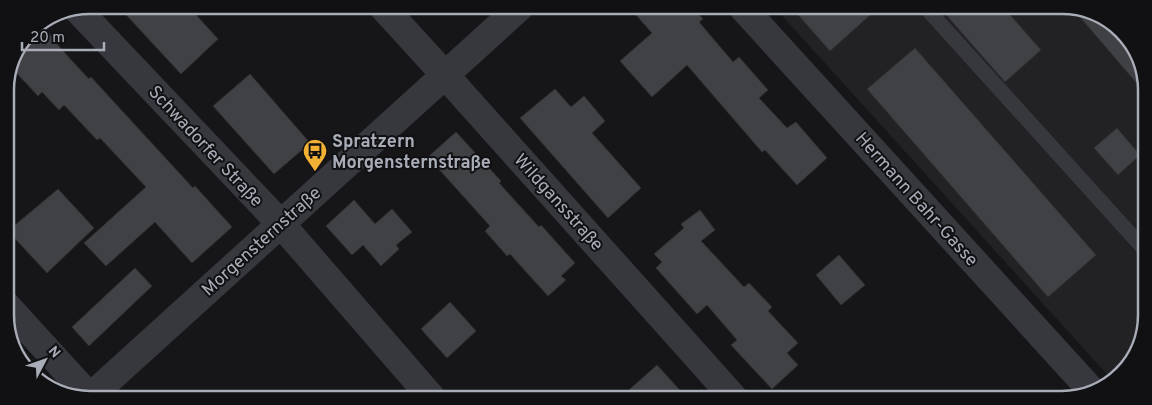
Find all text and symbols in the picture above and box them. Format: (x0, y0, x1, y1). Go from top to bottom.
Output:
scale bar (22, 20, 105, 52)
text: 20 m (30, 29, 65, 48)
street label: Schwadorfer Straße (143, 81, 267, 213)
street label: Hermann Bahr-Gasse (849, 128, 982, 272)
place label: Spratzern Morgensternstraße (332, 131, 491, 175)
bus stop icon: Spratzern Morgensternstraße (302, 138, 328, 172)
street label: Wildgansstraße (508, 150, 608, 256)
street label: Morgensternstraße (197, 182, 327, 302)
north arrow (20, 335, 70, 385)
text: N (44, 343, 63, 362)

